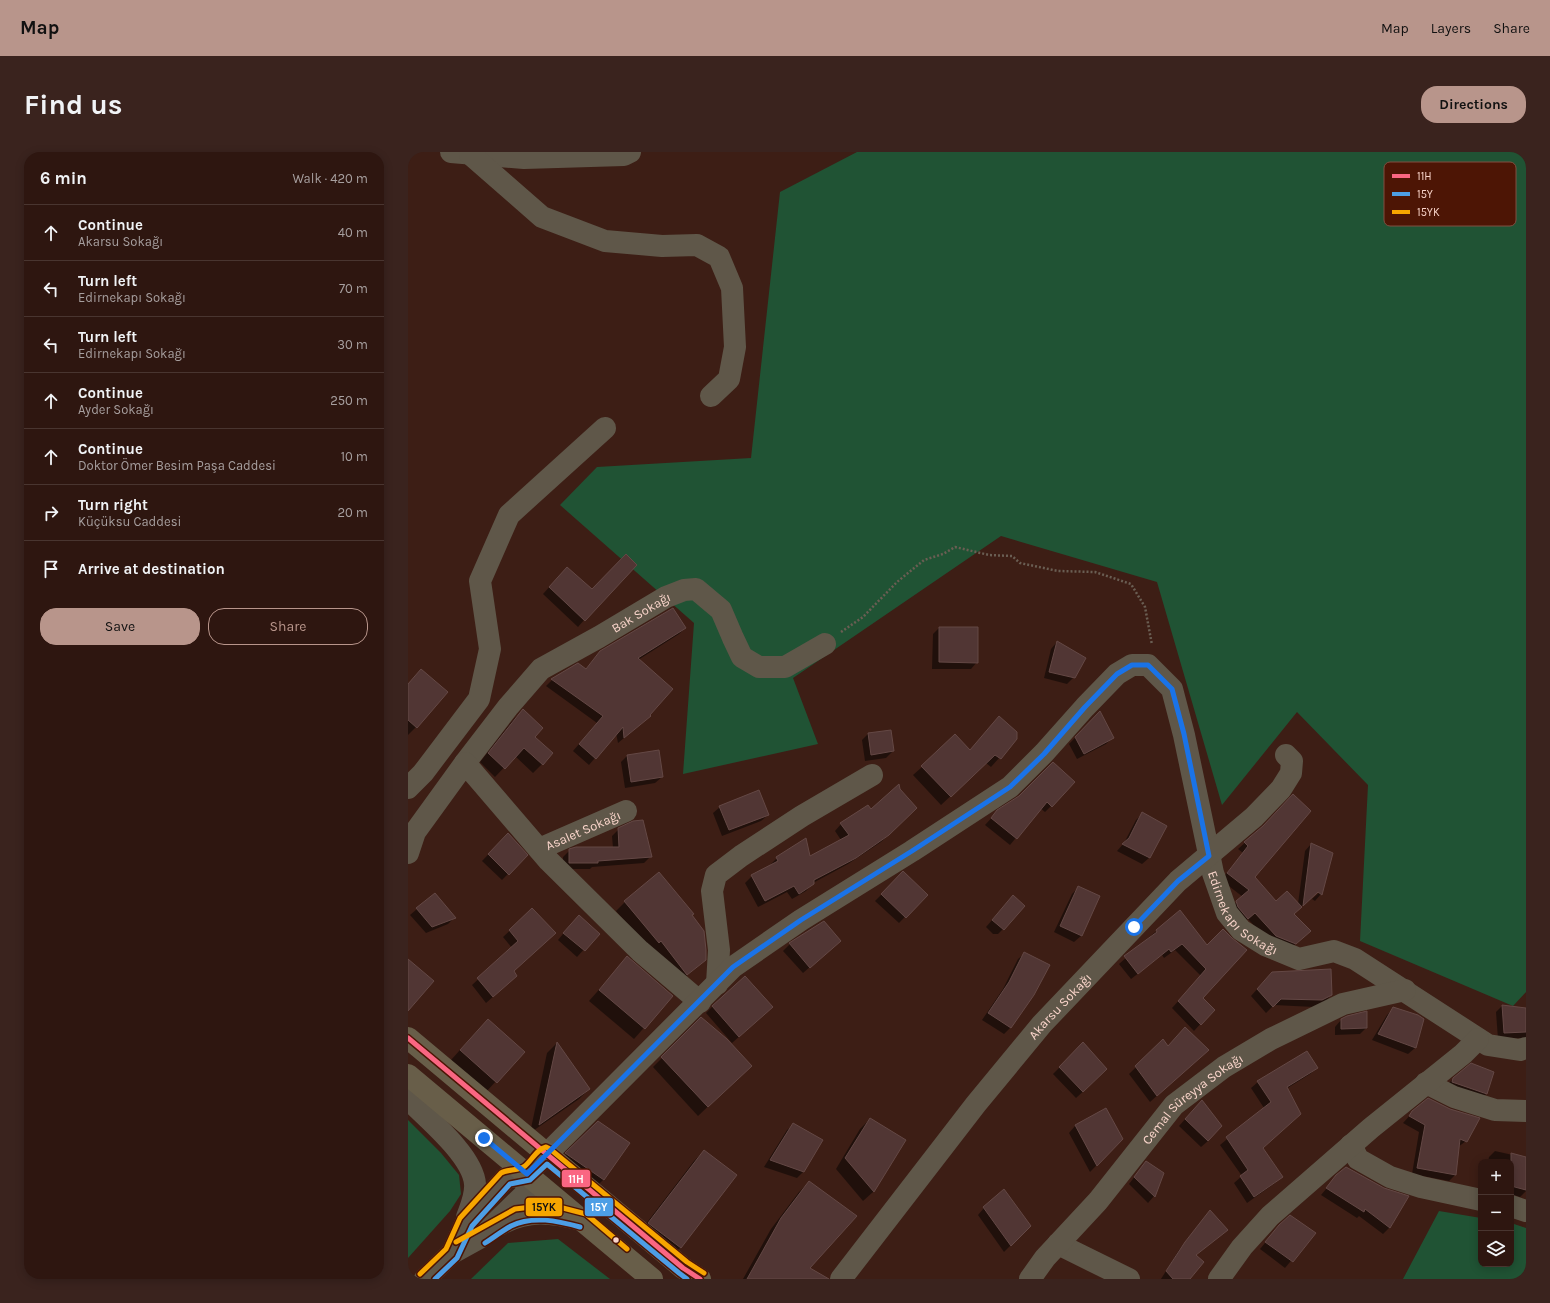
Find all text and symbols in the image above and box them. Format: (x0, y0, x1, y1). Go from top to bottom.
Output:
text: Map (20, 17, 59, 39)
text: Map (1381, 20, 1409, 37)
text: Layers (1431, 20, 1471, 37)
text: Share (1493, 20, 1530, 37)
button: Directions (1421, 86, 1526, 123)
text: Find us (24, 88, 123, 121)
legend (1384, 162, 1516, 226)
text: 6 min (40, 168, 87, 188)
text: 11H (1417, 170, 1432, 183)
text: Walk · 420 m (292, 171, 368, 186)
text: 15Y (1417, 188, 1433, 201)
text: 15YK (1417, 206, 1440, 219)
text: Continue (78, 216, 143, 234)
icon: ahead (40, 222, 62, 244)
text: 40 m (338, 225, 368, 240)
text: Akarsu Sokağı (78, 234, 163, 249)
text: Turn left (78, 272, 137, 290)
icon: left (40, 278, 62, 300)
text: 70 m (339, 281, 368, 296)
text: Edirnekapı Sokağı (78, 290, 186, 305)
text: Turn left (78, 328, 137, 346)
icon: left (40, 334, 62, 356)
text: 30 m (337, 337, 368, 352)
text: Edirnekapı Sokağı (78, 346, 186, 361)
text: Continue (78, 384, 143, 402)
icon: ahead (40, 390, 62, 412)
text: 250 m (330, 393, 368, 408)
text: Ayder Sokağı (78, 402, 154, 417)
text: Continue (78, 440, 143, 458)
icon: ahead (40, 446, 62, 468)
text: 10 m (341, 449, 368, 464)
text: Doktor Ömer Besim Paşa Caddesi (78, 458, 276, 473)
text: Turn right (78, 496, 148, 514)
icon: right (40, 502, 62, 524)
text: 20 m (338, 505, 368, 520)
text: Küçüksu Caddesi (78, 514, 181, 529)
icon: arrive (40, 558, 62, 580)
text: Arrive at destination (78, 560, 225, 578)
street label: Bak Sokağı (609, 589, 672, 635)
button: Save (40, 608, 200, 645)
button: Share (208, 608, 368, 645)
street label: Asalet Sokağı (543, 807, 623, 853)
street label: Edirnekapı Sokağı (1205, 869, 1280, 957)
route start (1125, 918, 1143, 936)
street label: Akarsu Sokağı (1025, 970, 1094, 1042)
street label: Cemal Süreyya Sokağı (1139, 1050, 1246, 1147)
route end (475, 1129, 493, 1147)
map controls (1478, 1159, 1514, 1267)
button: + (1478, 1159, 1514, 1195)
line badge: 11H (561, 1169, 591, 1188)
text: 11H (568, 1173, 584, 1186)
button: − (1478, 1195, 1514, 1231)
line badge: 15YK (525, 1197, 563, 1217)
line badge: 15Y (584, 1197, 614, 1217)
text: 15YK (532, 1201, 557, 1214)
text: 15Y (591, 1201, 608, 1214)
button: layers (1478, 1231, 1514, 1267)
unlabelled marker (611, 1235, 621, 1245)

